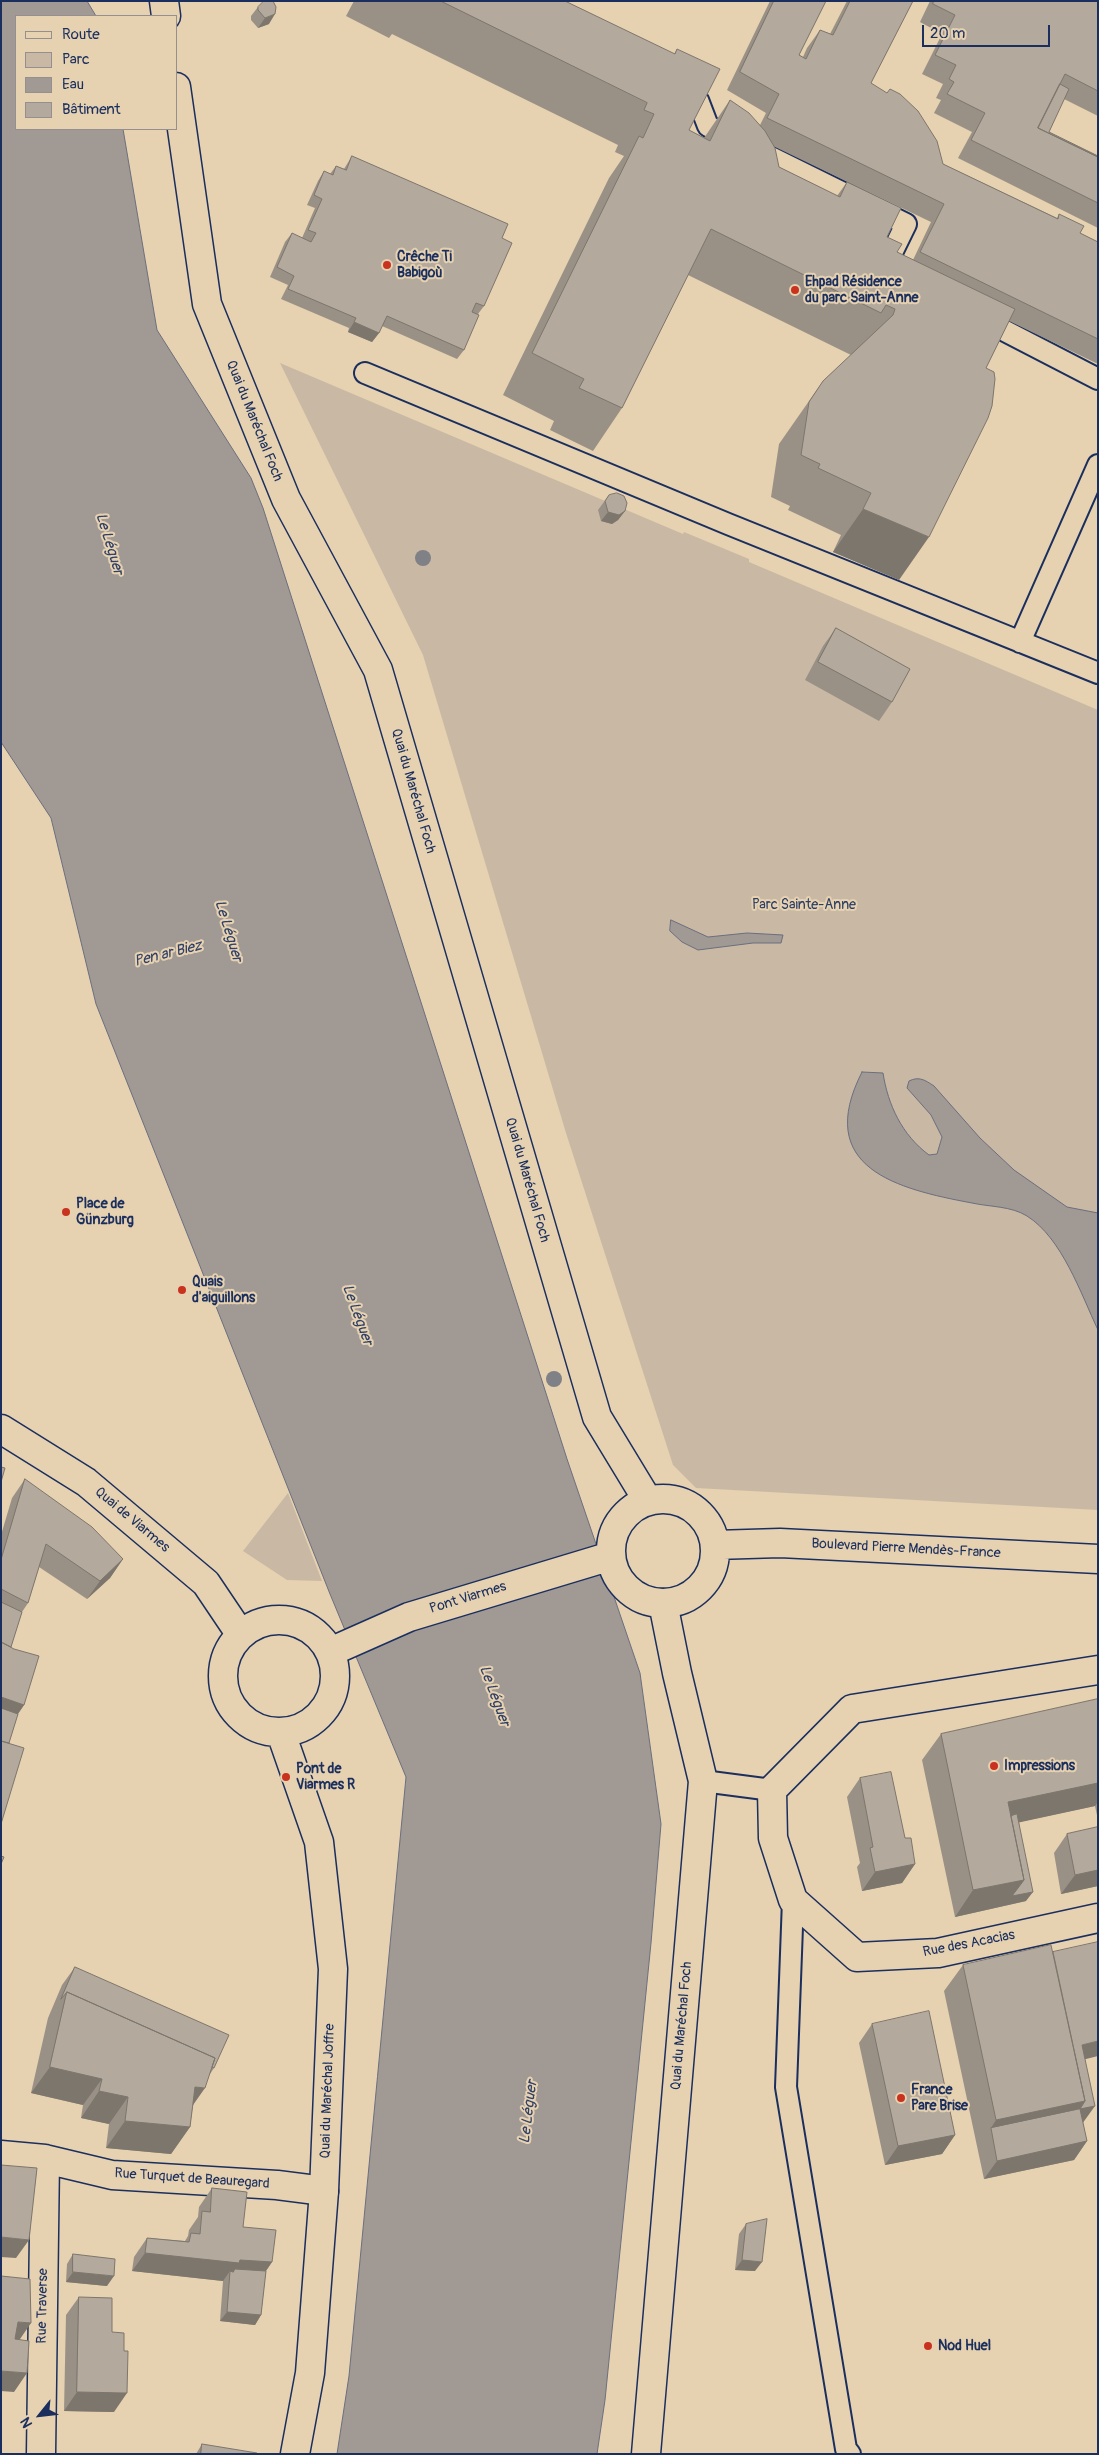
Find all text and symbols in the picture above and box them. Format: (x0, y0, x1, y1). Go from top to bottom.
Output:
legend (15, 15, 178, 130)
scale bar (924, 15, 1052, 47)
text: 20 m (930, 24, 965, 43)
text: Route (62, 25, 100, 44)
text: Parc (62, 50, 90, 69)
text: Eau (62, 75, 84, 94)
text: Bâtiment (62, 100, 121, 119)
place label: Crêche Ti Babigoù (397, 249, 452, 282)
marker: Crêche Ti Babigoù (381, 259, 393, 271)
place label: Ehpad Résidence du parc Saint-Anne (805, 274, 918, 306)
marker: Ehpad Résidence du parc Saint-Anne (789, 284, 801, 296)
street label: Quai du Maréchal Foch (222, 358, 286, 484)
water label: Le Léguer (91, 511, 127, 577)
street label: Quai du Maréchal Foch (387, 727, 439, 855)
park label: Parc Sainte-Anne (752, 897, 856, 913)
water label: Le Léguer (210, 898, 246, 964)
water label: Pen ar Biez (132, 937, 204, 971)
street label: Quai du Maréchal Foch (501, 1116, 553, 1244)
place label: Place de Günzburg (76, 1196, 134, 1228)
marker: Place de Günzburg (60, 1206, 72, 1218)
place label: Quais d'aiguillons (192, 1274, 255, 1306)
water label: Le Léguer (338, 1282, 376, 1348)
marker: Quais d'aiguillons (176, 1284, 188, 1296)
street label: Quai de Viarmes (91, 1484, 173, 1556)
street label: Boulevard Pierre Mendès-France (811, 1536, 1001, 1562)
street label: Pont Viarmes (428, 1578, 508, 1618)
water label: Le Léguer (475, 1663, 513, 1729)
place label: Impressions (1004, 1758, 1075, 1774)
marker: Impressions (988, 1760, 1000, 1772)
place label: Pont de Viarmes R (296, 1761, 355, 1794)
marker: Pont de Viarmes R (280, 1771, 292, 1783)
street label: Rue des Acacias (922, 1927, 1016, 1961)
street label: Quai du Maréchal Foch (668, 1961, 696, 2091)
street label: Quai du Maréchal Joffre (317, 2023, 339, 2159)
water label: Le Léguer (516, 2079, 542, 2145)
place label: France Pare Brise (911, 2082, 968, 2114)
marker: France Pare Brise (895, 2092, 907, 2104)
street label: Rue Turquet de Beauregard (114, 2165, 270, 2193)
street label: Rue Traverse (34, 2268, 52, 2344)
place label: Nod Huel (938, 2338, 991, 2354)
marker: Nod Huel (922, 2340, 934, 2352)
north arrow (15, 2390, 65, 2440)
text: N (17, 2414, 36, 2431)

